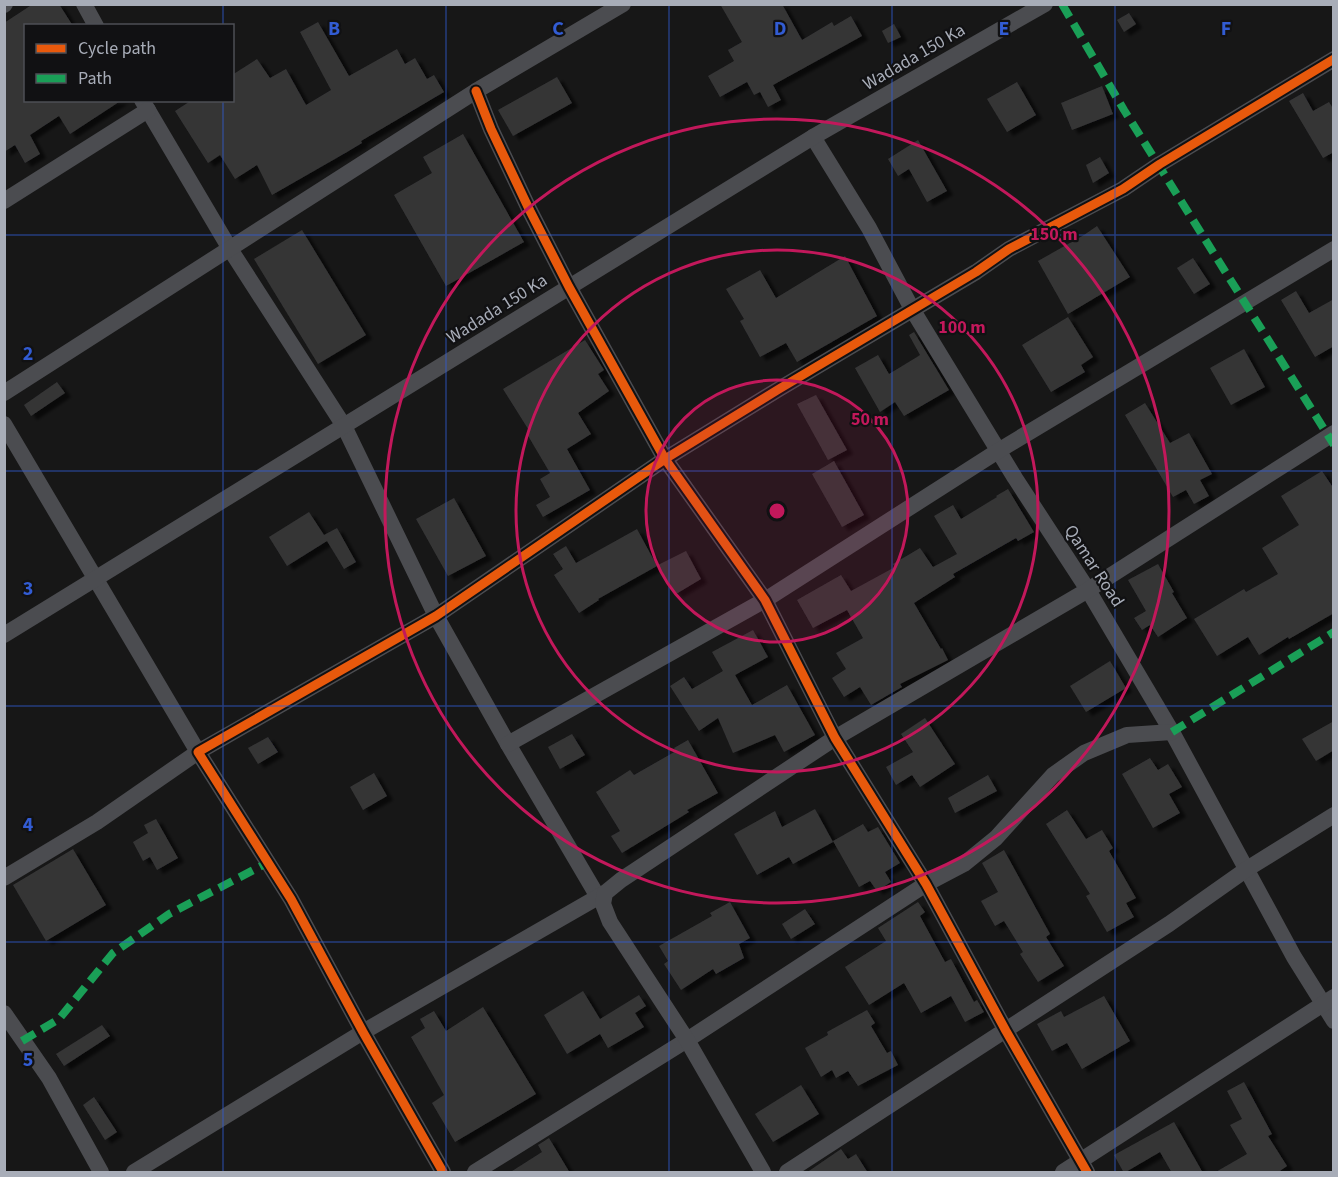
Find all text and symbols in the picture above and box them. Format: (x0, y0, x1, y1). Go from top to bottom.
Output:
text: B (328, 15, 340, 43)
text: C (552, 15, 564, 43)
text: D (774, 15, 786, 43)
text: E (999, 15, 1009, 43)
text: F (1221, 15, 1231, 43)
street label: Wadada 150 Ka (858, 18, 970, 96)
legend (24, 24, 234, 102)
text: Cycle path (78, 36, 156, 61)
text: Path (78, 66, 112, 91)
text: 150 m (1030, 222, 1078, 247)
street label: Wadada 150 Ka (442, 268, 552, 350)
text: 100 m (938, 315, 986, 340)
text: 2 (23, 340, 33, 368)
text: 50 m (851, 407, 889, 432)
centre of rings (767, 501, 787, 521)
street label: Qamar Road (1058, 520, 1130, 612)
text: 3 (23, 575, 33, 603)
text: 4 (23, 811, 34, 839)
text: 5 (23, 1046, 33, 1074)

